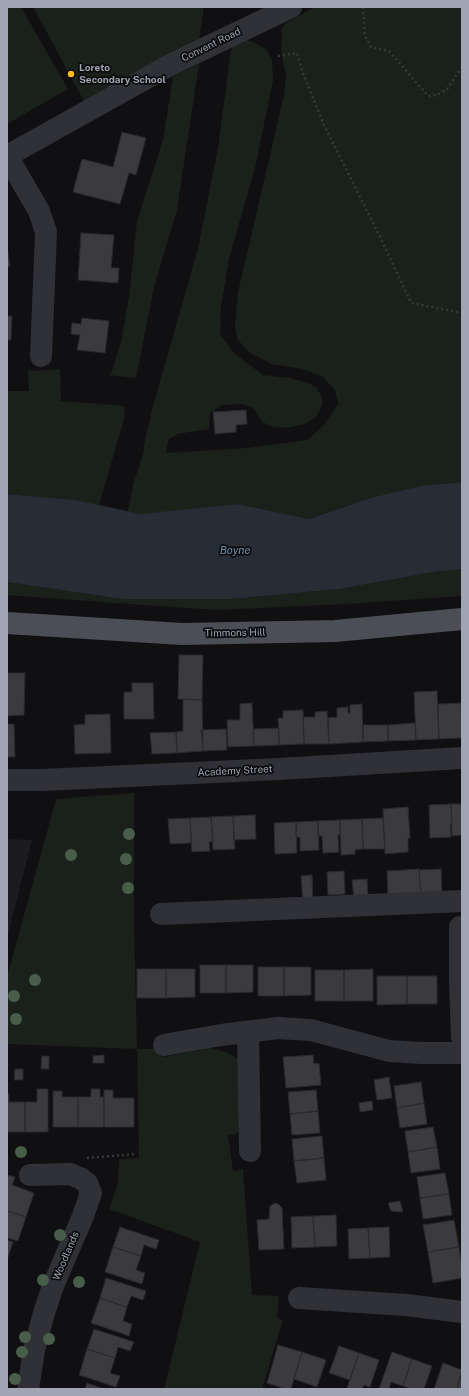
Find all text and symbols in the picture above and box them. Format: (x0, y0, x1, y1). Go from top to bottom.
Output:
street label: Convent Road (179, 26, 243, 64)
place label: Loreto Secondary School (79, 62, 166, 86)
marker: Loreto Secondary School (66, 69, 76, 79)
water label: Boyne (220, 544, 250, 558)
street label: Timmons Hill (205, 626, 265, 640)
street label: Academy Street (197, 763, 273, 779)
street label: Woodlands (50, 1230, 82, 1282)

